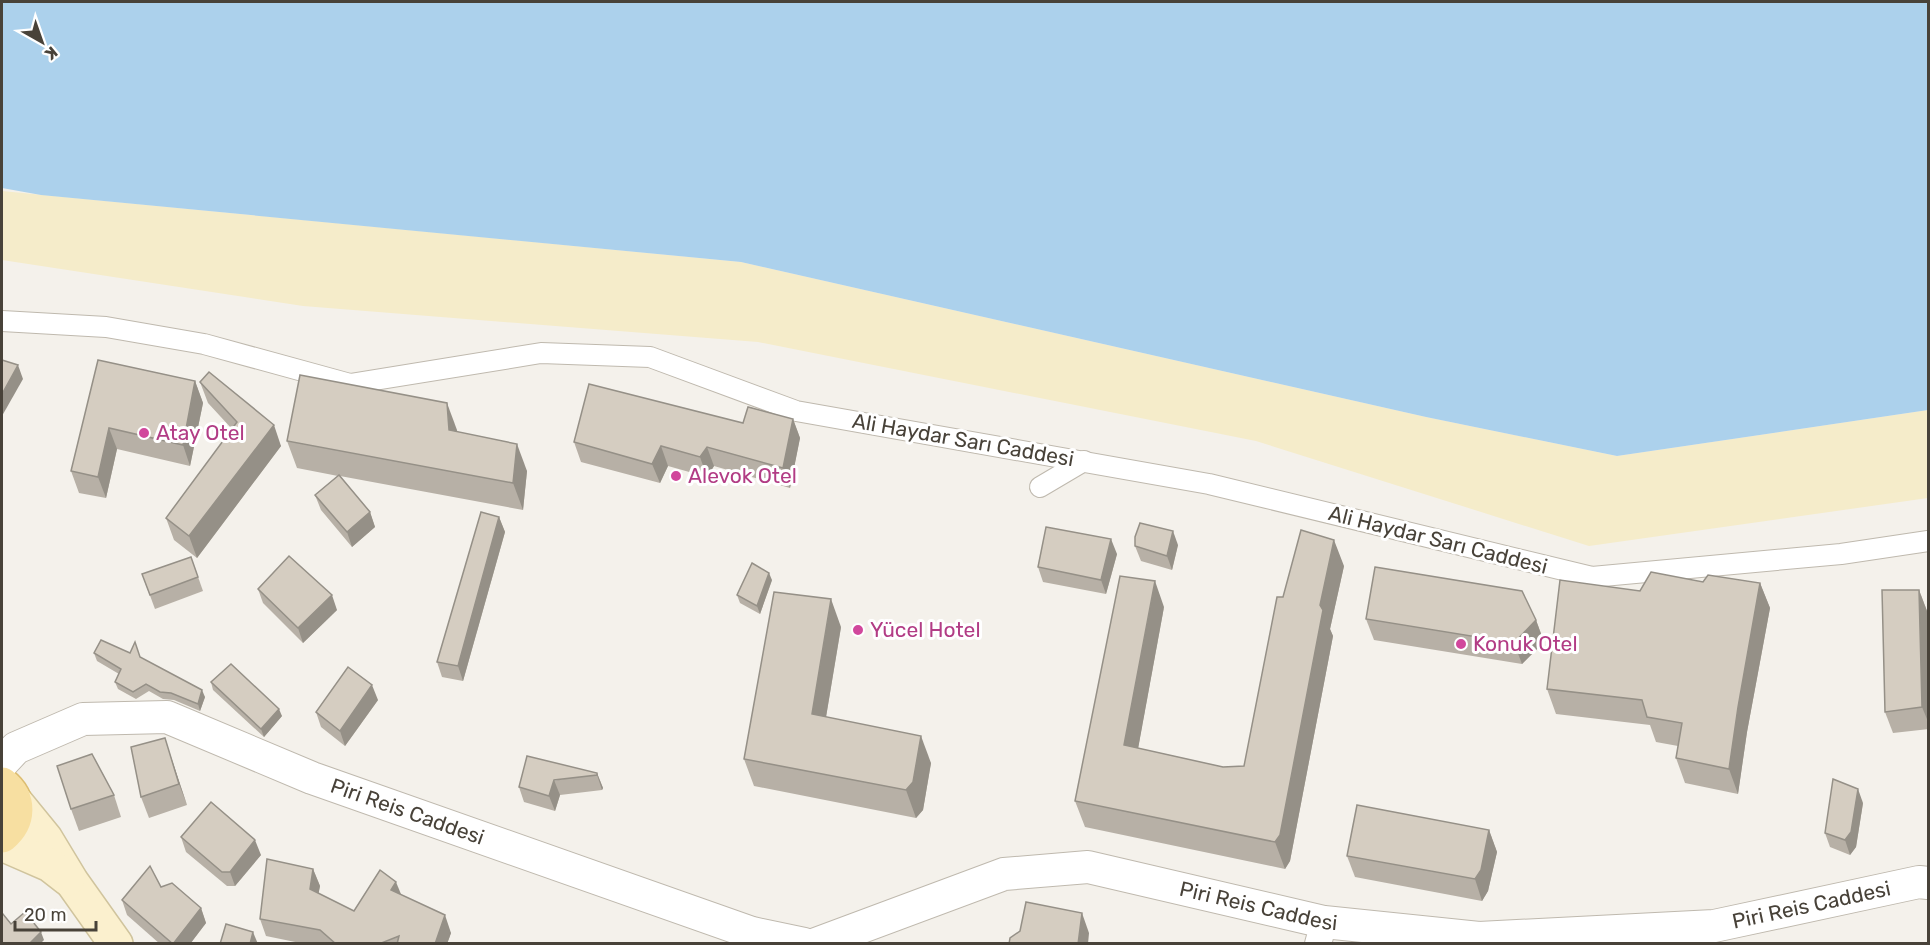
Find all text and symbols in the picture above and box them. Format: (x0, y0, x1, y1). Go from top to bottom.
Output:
north arrow (12, 12, 72, 72)
text: K (41, 42, 61, 64)
street label: Ali Haydar Sarı Caddesi (850, 408, 1076, 471)
place label: Atay Otel (156, 420, 245, 445)
marker: Atay Otel (137, 426, 151, 440)
place label: Alevok Otel (688, 463, 797, 488)
marker: Alevok Otel (669, 469, 683, 483)
street label: Ali Haydar Sarı Caddesi (1326, 500, 1550, 579)
place label: Yücel Hotel (870, 617, 980, 642)
marker: Yücel Hotel (851, 623, 865, 637)
place label: Konuk Otel (1473, 631, 1578, 656)
marker: Konuk Otel (1454, 637, 1468, 651)
street label: Piri Reis Caddesi (327, 773, 488, 850)
street label: Piri Reis Caddesi (1730, 875, 1893, 934)
street label: Piri Reis Caddesi (1177, 876, 1339, 935)
scale bar (15, 894, 96, 932)
text: 20 m (24, 904, 66, 926)

